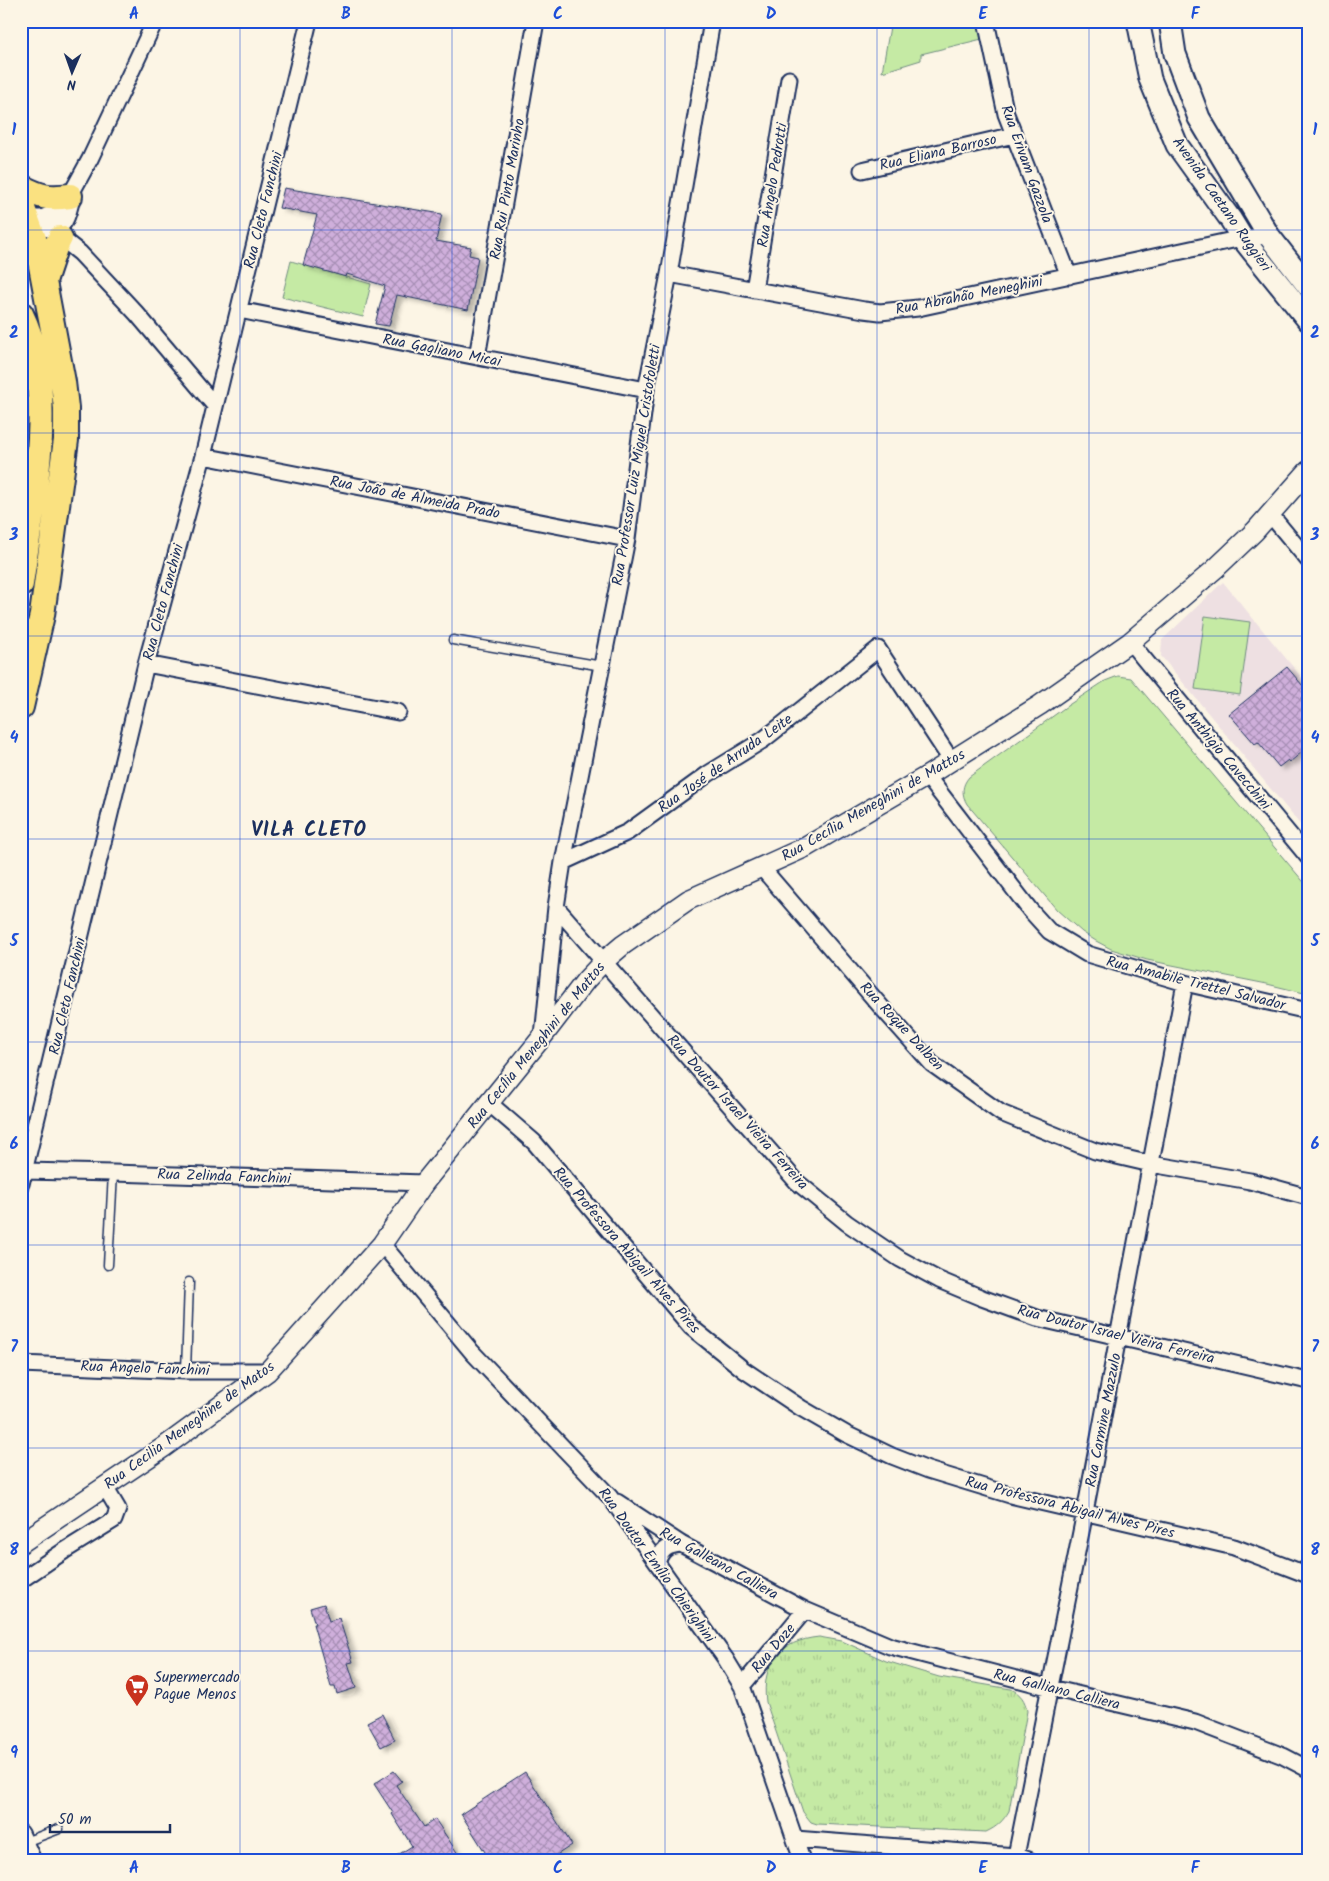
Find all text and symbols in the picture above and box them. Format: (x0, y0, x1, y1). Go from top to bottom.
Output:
text: A (129, 2, 139, 27)
text: B (341, 2, 351, 27)
text: C (553, 2, 563, 27)
text: D (766, 2, 777, 27)
text: E (979, 2, 989, 27)
text: F (1191, 2, 1201, 27)
north arrow (48, 48, 98, 98)
text: N (67, 73, 76, 95)
street label: Rua Erivam Gazzola (993, 102, 1059, 227)
street label: Rua Rui Pinto Marinho (484, 116, 532, 262)
text: 1 (12, 118, 17, 143)
text: 1 (1313, 118, 1318, 143)
street label: Rua Ângelo Pedrotti (751, 120, 795, 249)
street label: Rua Eliana Barroso (877, 128, 999, 178)
street label: Avenida Caetano Ruggieri (1166, 132, 1278, 278)
street label: Rua Cleto Fanchini (238, 148, 290, 271)
street label: Rua Abrahão Meneghini (893, 270, 1046, 322)
text: 2 (9, 321, 19, 346)
text: 2 (1310, 321, 1320, 346)
street label: Rua Gagliano Micai (381, 328, 504, 374)
street label: Rua Professor Luiz Miguel Cristofoletti (606, 341, 668, 588)
street label: Rua João de Almeida Prado (328, 470, 502, 526)
text: 3 (9, 523, 19, 548)
text: 3 (1310, 523, 1320, 548)
street label: Rua Cleto Fanchini (137, 540, 191, 663)
street label: Rua Anthigio Cavecchini (1160, 683, 1277, 817)
street label: Rua José de Arruda Leite (653, 708, 798, 820)
text: 4 (10, 726, 19, 751)
text: 4 (1311, 726, 1320, 751)
street label: Rua Cecília Meneghini de Mattos (777, 743, 970, 868)
district label: VILA CLETO (251, 815, 367, 847)
text: 5 (9, 929, 20, 954)
text: 5 (1310, 929, 1321, 954)
street label: Rua Cleto Fanchini (43, 934, 93, 1057)
street label: Rua Amabile Trettel Salvador (1104, 950, 1289, 1018)
street label: Rua Cecília Meneghini de Mattos (462, 956, 612, 1134)
street label: Rua Roque Dalben (853, 977, 949, 1077)
street label: Rua Doutor Israel Vieira Ferreira (661, 1029, 814, 1196)
text: 6 (10, 1132, 19, 1157)
text: 6 (1311, 1132, 1320, 1157)
street label: Rua Professora Abigail Alves Pires (547, 1162, 706, 1340)
street label: Rua Zelinda Fanchini (157, 1163, 293, 1191)
street label: Rua Doutor Israel Vieira Ferreira (1015, 1299, 1217, 1371)
text: 7 (10, 1335, 18, 1360)
text: 7 (1311, 1335, 1319, 1360)
street label: Rua Carmine Mazzulo (1079, 1351, 1129, 1489)
street label: Rua Angelo Fanchini (80, 1355, 211, 1383)
street label: Rua Cecilia Meneghine de Matos (99, 1355, 281, 1496)
street label: Rua Professora Abigail Alves Pires (963, 1470, 1178, 1546)
street label: Rua Doutor Emílio Chierighini (592, 1483, 722, 1649)
street label: Rua Galleano Calliera (655, 1521, 782, 1607)
text: 8 (9, 1538, 19, 1563)
text: 8 (1310, 1538, 1320, 1563)
street label: Rua Doze (746, 1618, 802, 1679)
street label: Rua Galliano Calliera (991, 1663, 1123, 1717)
place label: Supermercado Pague Menos (154, 1666, 240, 1707)
supermarket icon: Supermercado Pague Menos (124, 1673, 150, 1707)
text: 9 (10, 1741, 18, 1766)
text: 9 (1311, 1741, 1319, 1766)
scale bar (50, 1801, 170, 1833)
text: 50 m (58, 1808, 92, 1832)
text: A (129, 1856, 139, 1881)
text: B (341, 1856, 351, 1881)
text: C (553, 1856, 563, 1881)
text: D (766, 1856, 777, 1881)
text: E (979, 1856, 989, 1881)
text: F (1191, 1856, 1201, 1881)

